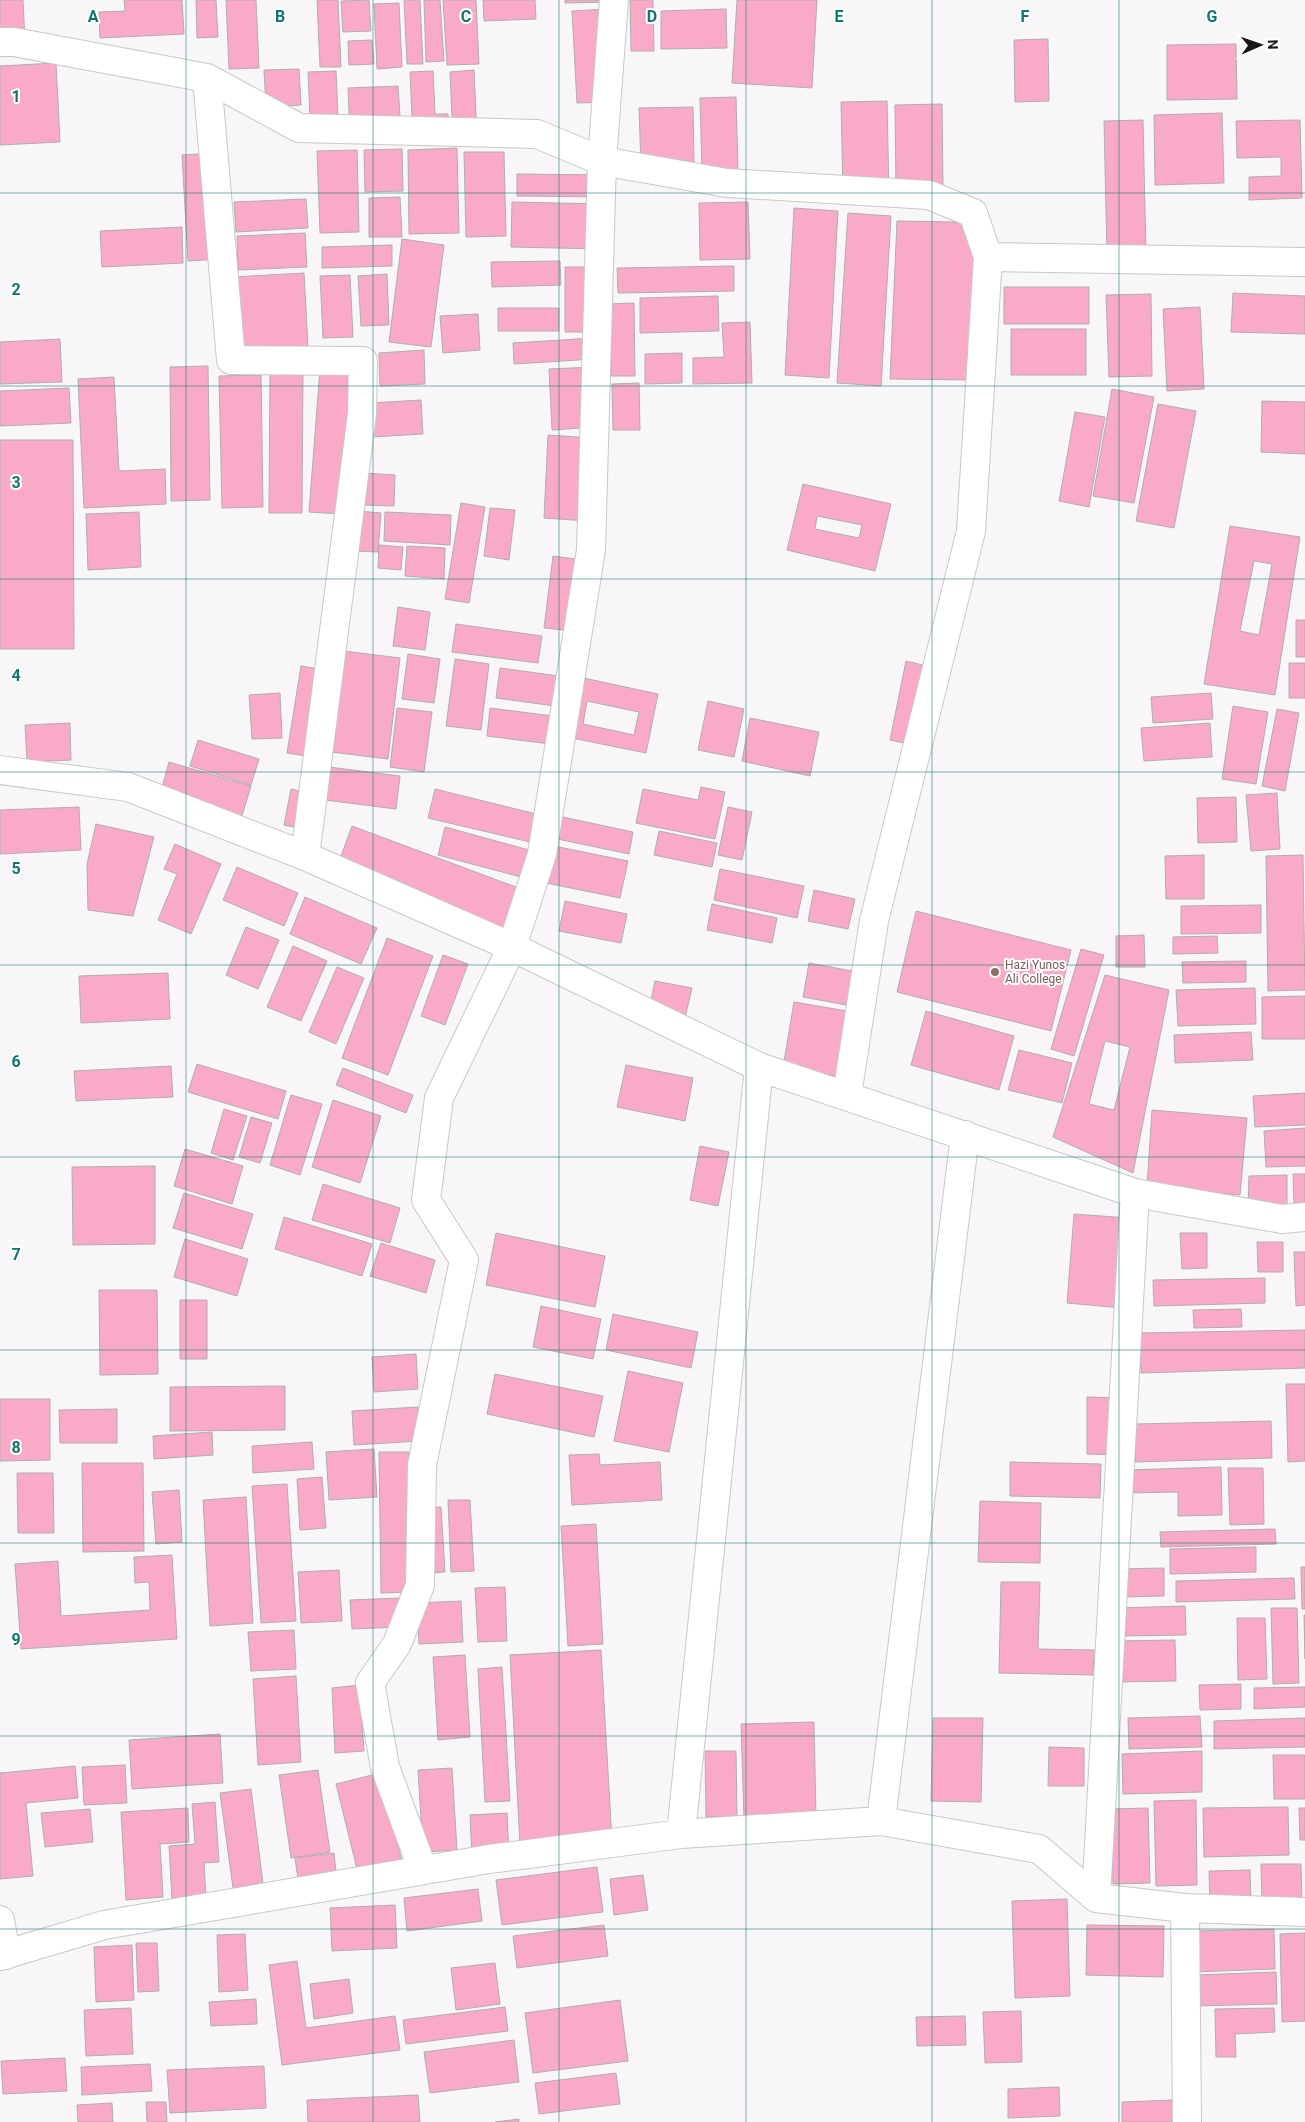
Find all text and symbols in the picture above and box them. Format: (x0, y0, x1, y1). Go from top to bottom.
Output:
text: A (88, 7, 99, 26)
text: B (275, 7, 285, 26)
text: C (461, 7, 471, 26)
text: D (647, 7, 657, 26)
text: E (835, 7, 844, 26)
text: F (1021, 7, 1030, 26)
text: G (1207, 7, 1218, 26)
north arrow (1235, 20, 1285, 70)
text: N (1265, 39, 1281, 50)
text: 1 (11, 87, 21, 106)
text: 2 (11, 280, 21, 299)
text: 3 (11, 473, 21, 492)
text: 4 (11, 666, 21, 685)
text: 5 (11, 859, 21, 878)
place label: Hazi Yunos Ali College (1005, 958, 1065, 986)
marker: Hazi Yunos Ali College (989, 966, 1001, 978)
text: 6 (11, 1052, 21, 1071)
text: 7 (11, 1245, 21, 1264)
text: 8 (11, 1438, 21, 1457)
text: 9 (11, 1630, 21, 1649)

